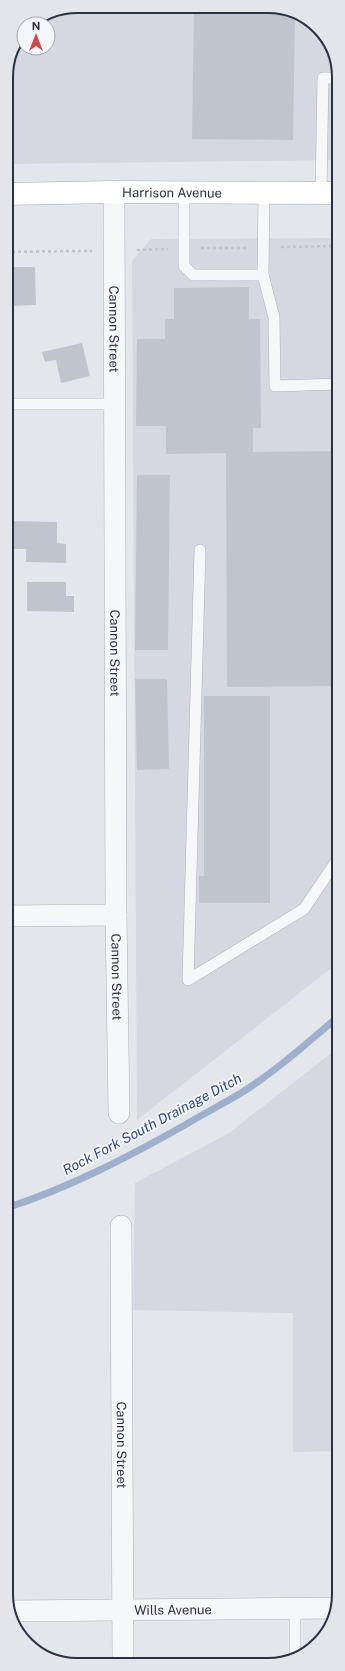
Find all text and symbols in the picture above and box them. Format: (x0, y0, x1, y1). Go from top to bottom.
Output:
north arrow (16, 16, 56, 56)
text: N (32, 20, 40, 32)
street label: Harrison Avenue (122, 185, 222, 200)
street label: Cannon Street (106, 285, 121, 373)
street label: Cannon Street (107, 609, 122, 697)
street label: Cannon Street (108, 933, 125, 1021)
water label: Rock Fork South Drainage Ditch (60, 1070, 244, 1178)
street label: Cannon Street (114, 1401, 129, 1489)
street label: Wills Avenue (134, 1602, 212, 1618)

